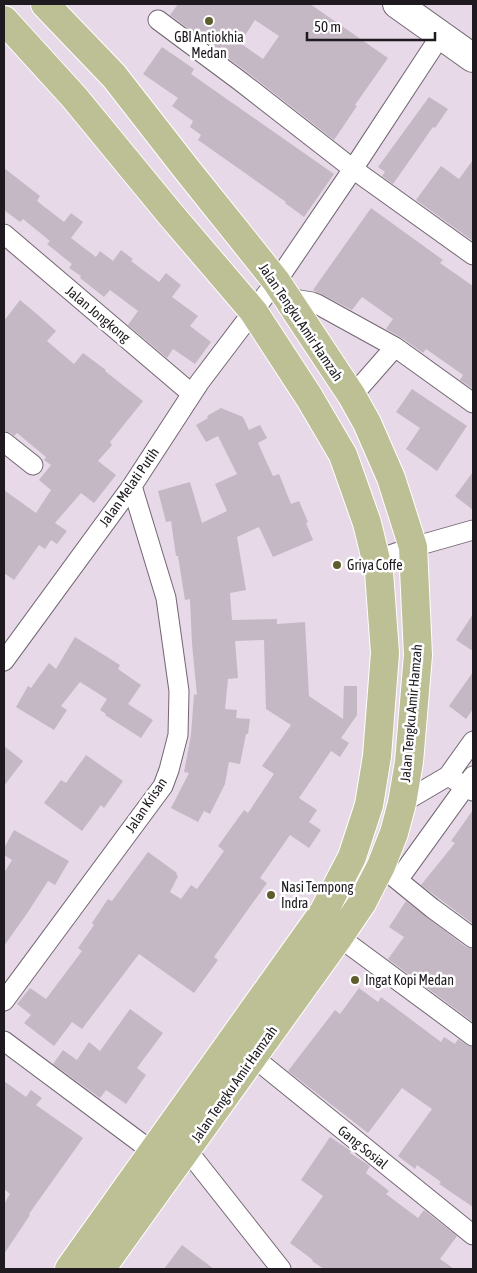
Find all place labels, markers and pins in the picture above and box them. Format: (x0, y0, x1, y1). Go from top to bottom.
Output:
marker: GBI Antiokhia Medan (203, 15, 215, 27)
place label: GBI Antiokhia Medan (174, 29, 244, 61)
place label: Griya Coffe (347, 557, 403, 573)
marker: Griya Coffe (331, 559, 343, 571)
place label: Nasi Tempong Indra (281, 879, 354, 911)
marker: Nasi Tempong Indra (265, 889, 277, 901)
place label: Ingat Kopi Medan (365, 972, 454, 988)
marker: Ingat Kopi Medan (349, 974, 361, 986)

